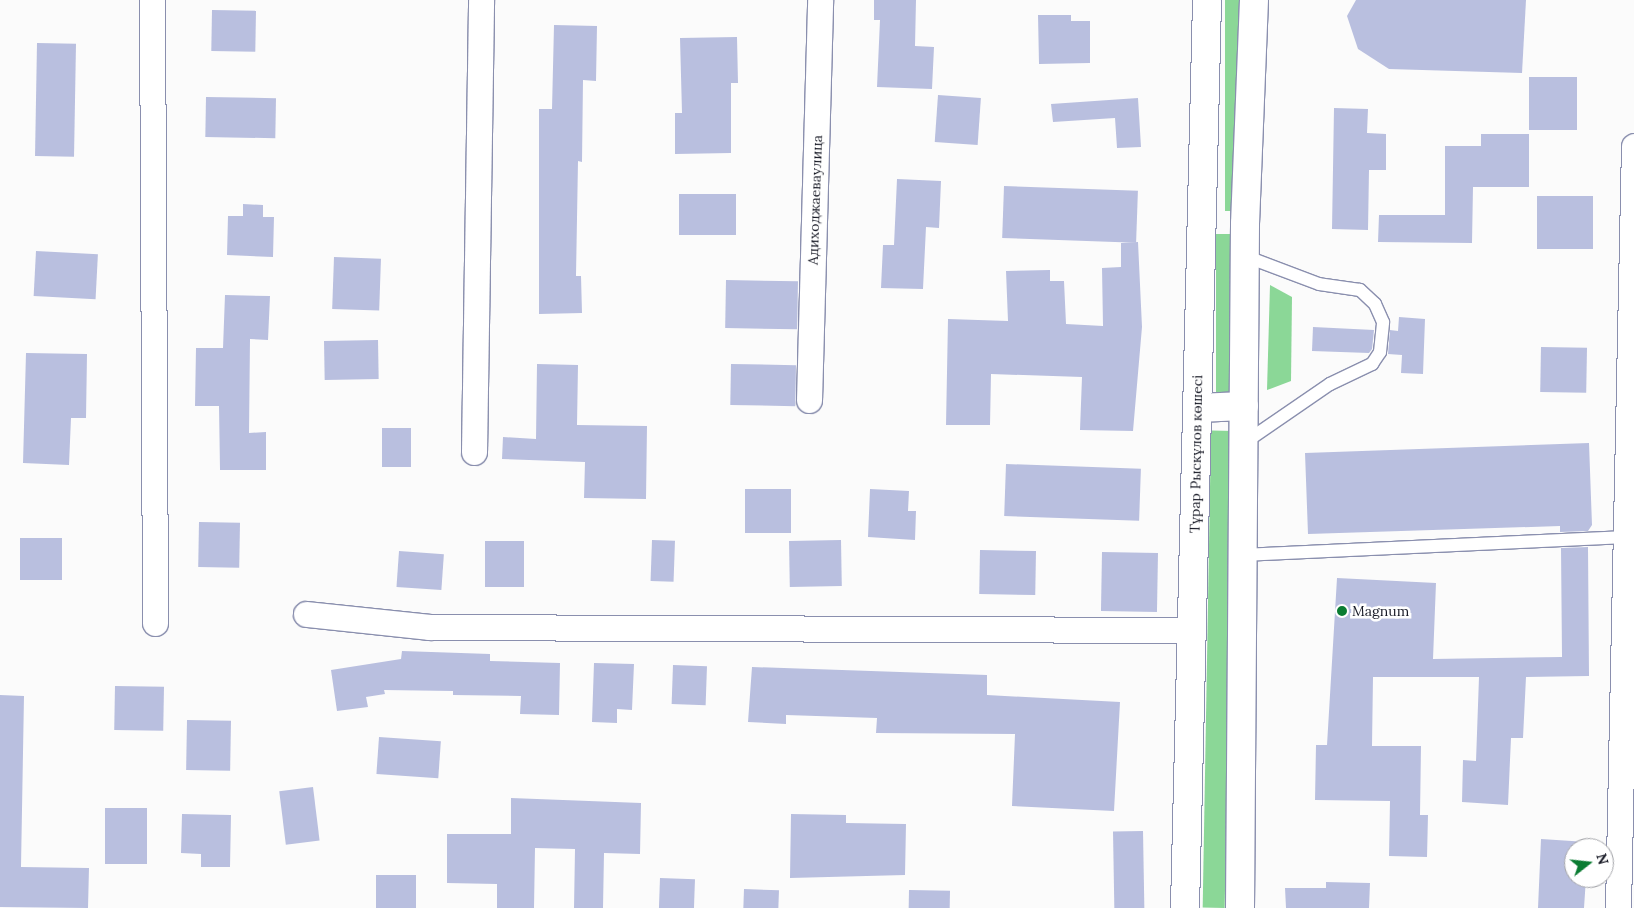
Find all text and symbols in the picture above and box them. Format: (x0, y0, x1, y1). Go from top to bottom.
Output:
street label: Адиходжаеваулица (804, 135, 826, 265)
street label: Тұрар Рыскұлов көшесі (1186, 375, 1206, 533)
place label: Magnum (1352, 603, 1409, 619)
marker: Magnum (1336, 605, 1348, 617)
north arrow (1564, 838, 1614, 888)
text: N (1592, 851, 1613, 867)

